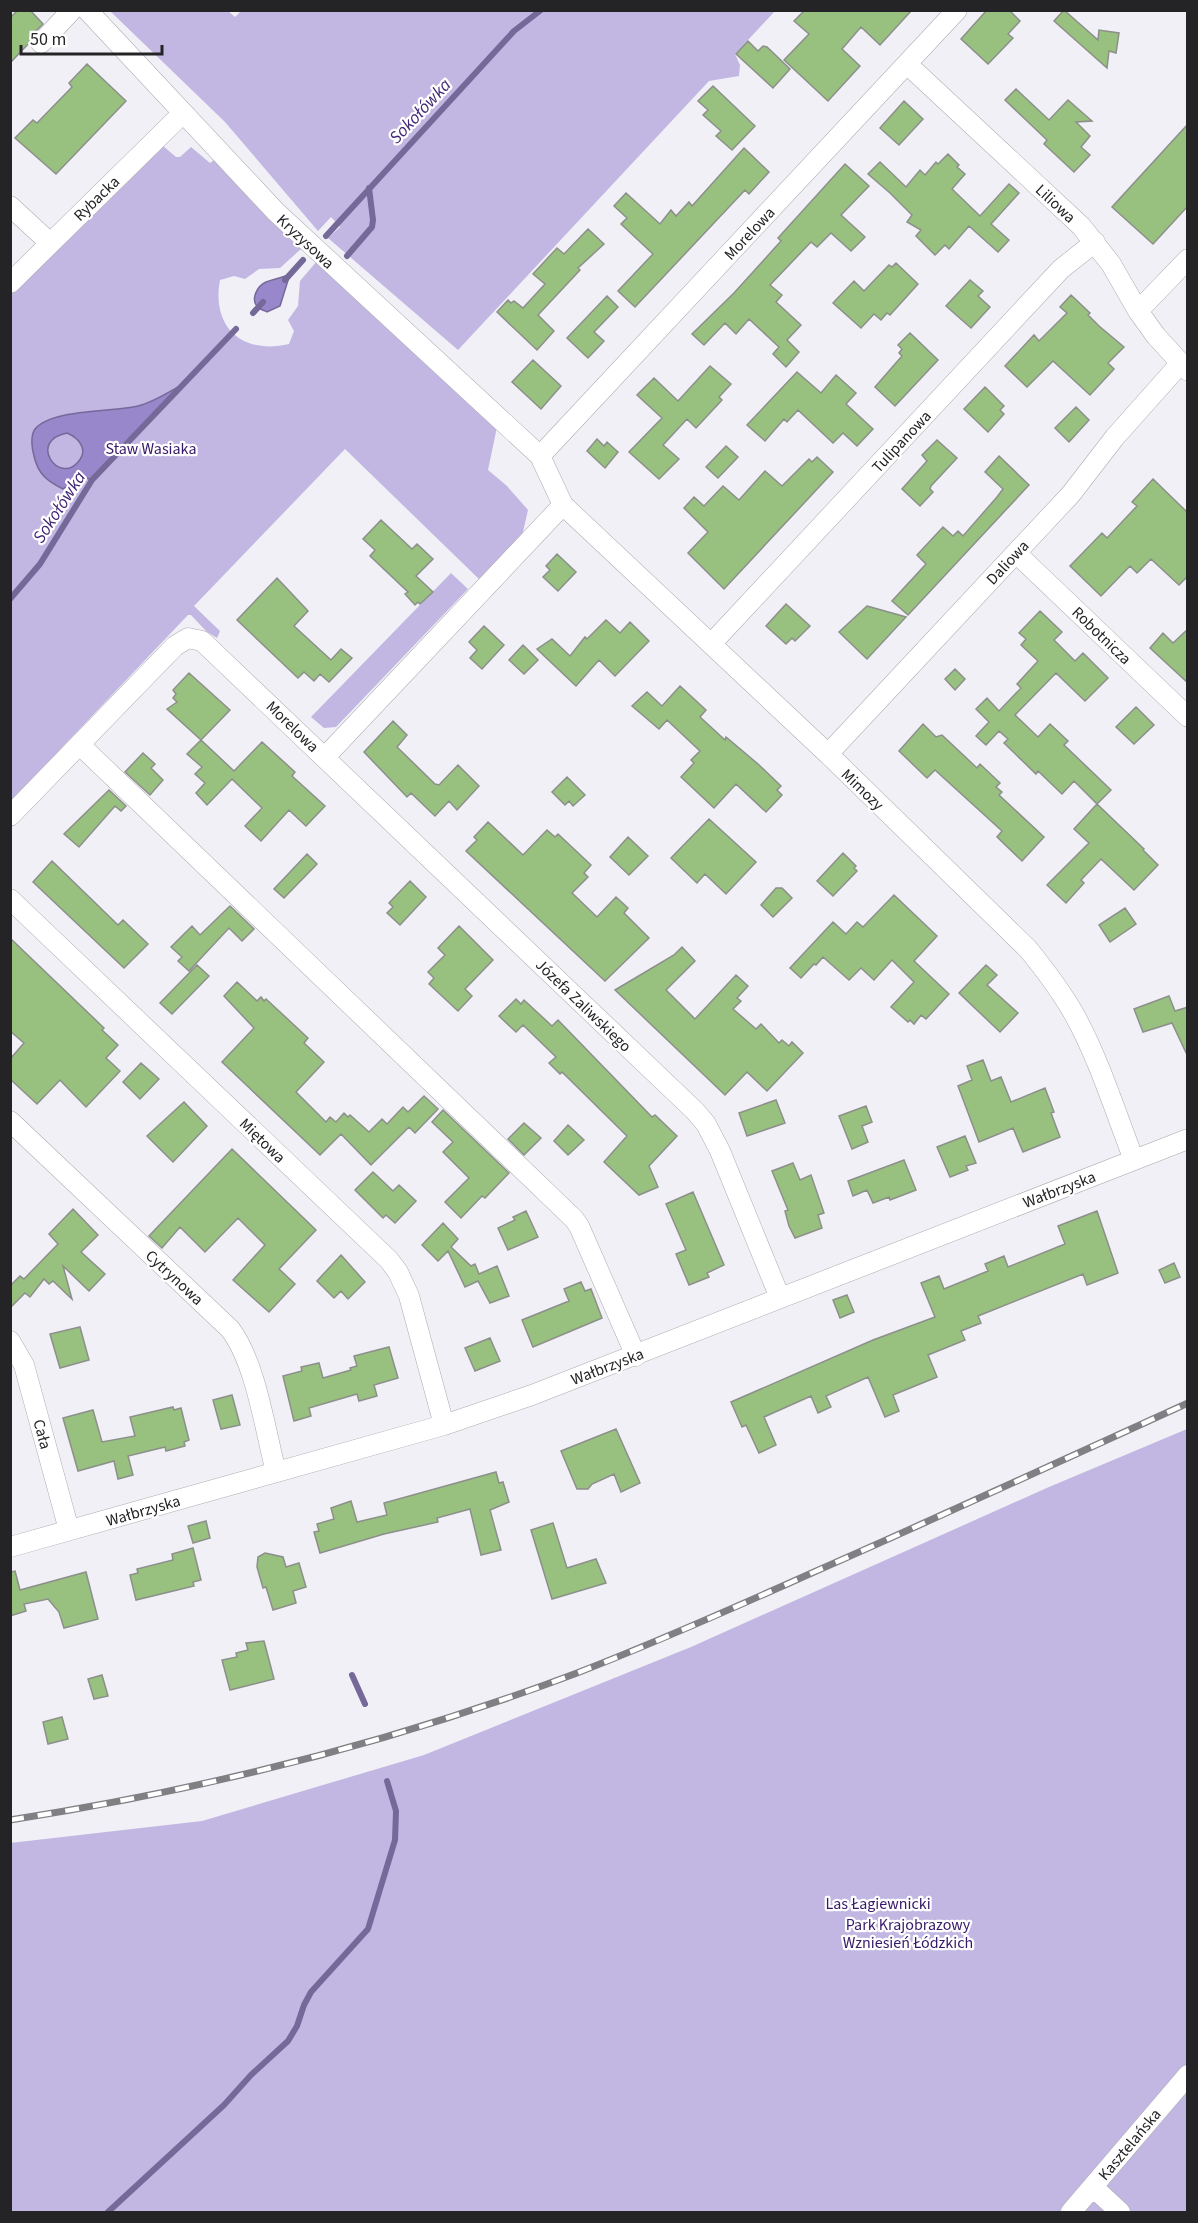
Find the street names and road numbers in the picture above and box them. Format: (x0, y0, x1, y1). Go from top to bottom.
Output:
street label: Rybacka (69, 171, 125, 226)
street label: Liliowa (1030, 179, 1080, 228)
street label: Morelowa (719, 202, 780, 265)
street label: Kryzysowa (272, 209, 339, 274)
street label: Tulipanowa (867, 406, 936, 478)
street label: Daliowa (981, 535, 1034, 590)
street label: Robotnicza (1067, 602, 1136, 670)
street label: Morelowa (261, 696, 324, 757)
street label: Mimozy (836, 764, 889, 816)
street label: Józefa Zaliwskiego (531, 954, 636, 1057)
street label: Miętowa (234, 1113, 290, 1168)
street label: Wałbrzyska (1020, 1166, 1099, 1214)
street label: Cytrynowa (140, 1245, 208, 1310)
street label: Wałbrzyska (568, 1343, 647, 1391)
street label: Cała (28, 1417, 57, 1452)
street label: Wałbrzyska (104, 1490, 183, 1532)
street label: Kasztelańska (1093, 2104, 1166, 2185)

